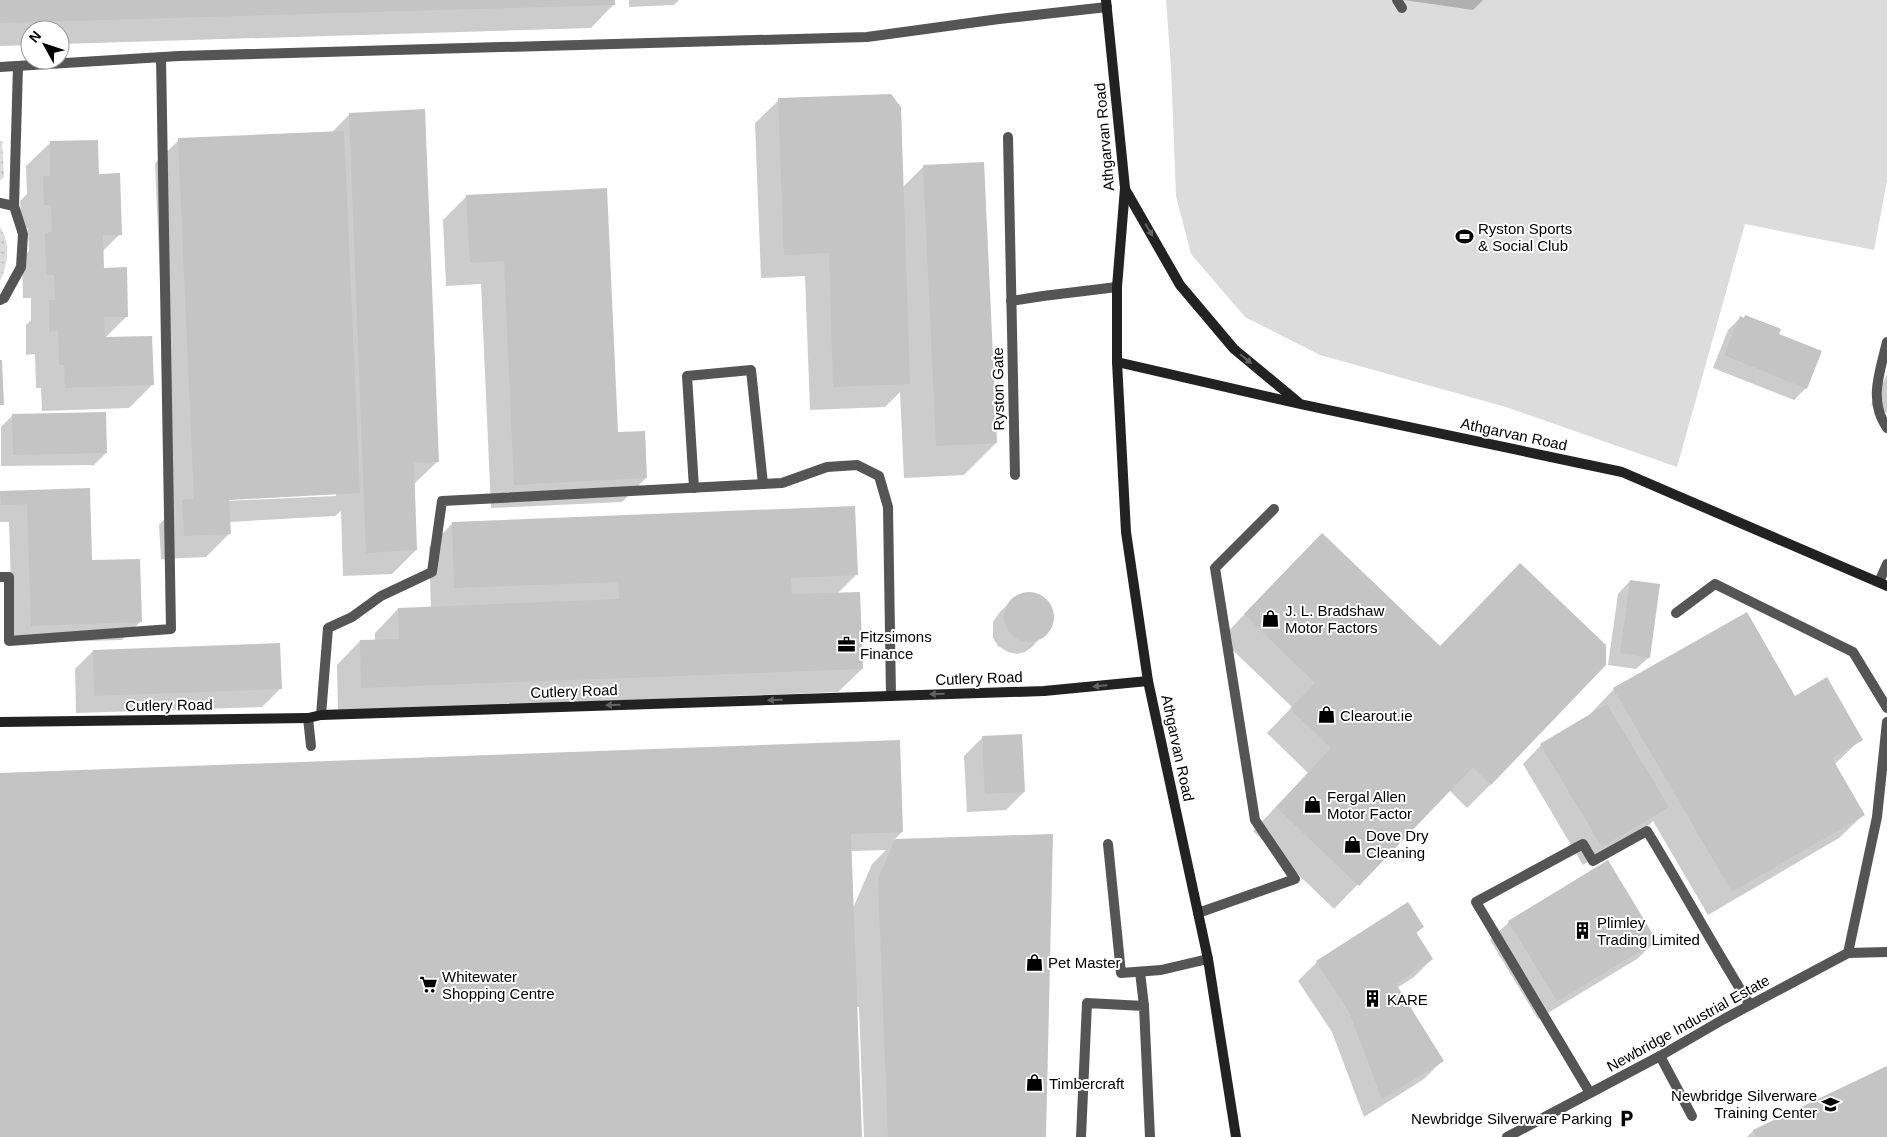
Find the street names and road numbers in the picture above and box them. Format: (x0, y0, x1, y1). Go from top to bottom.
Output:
street label: Athgarvan Road (1091, 82, 1117, 192)
street label: Ryston Gate (989, 347, 1007, 431)
street label: Athgarvan Road (1459, 414, 1569, 454)
street label: Cutlery Road (935, 668, 1023, 688)
street label: Cutlery Road (530, 681, 618, 701)
street label: Athgarvan Road (1158, 693, 1198, 803)
street label: Cutlery Road (125, 696, 213, 714)
street label: Newbridge Industrial Estate (1604, 971, 1772, 1075)

